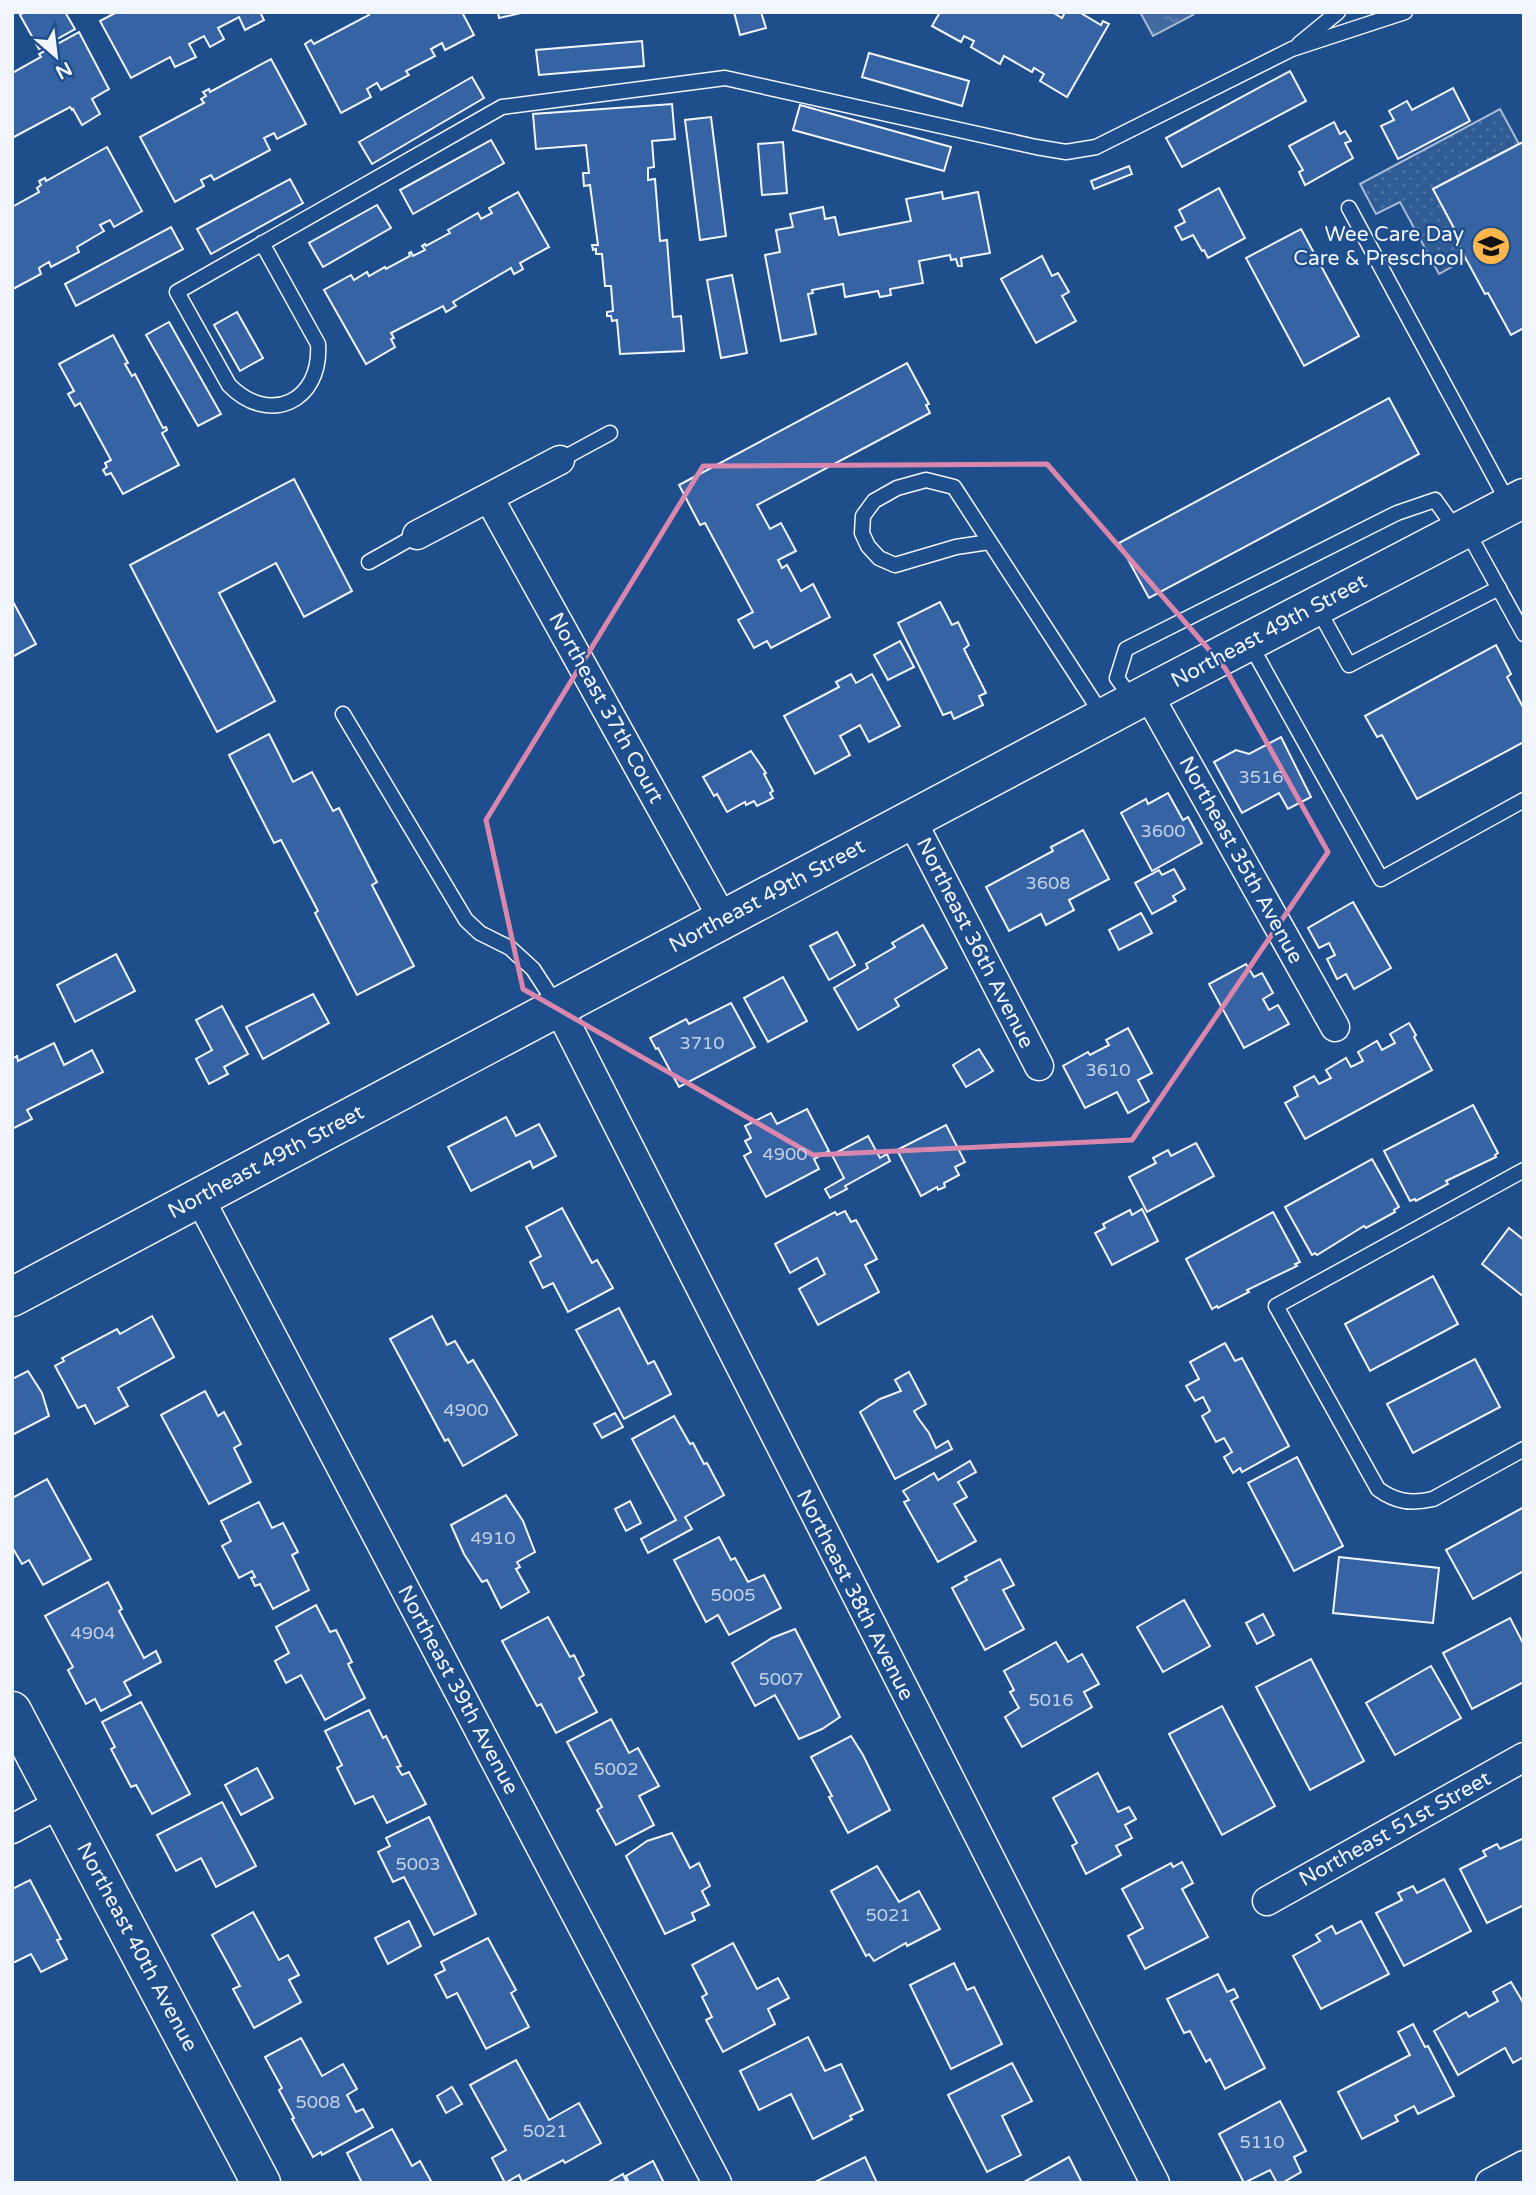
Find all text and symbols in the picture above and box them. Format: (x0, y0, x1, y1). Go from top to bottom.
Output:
north arrow (21, 21, 91, 91)
text: N (52, 57, 75, 83)
place label: Wee Care Day Care & Preschool (1293, 222, 1464, 271)
school or university icon: Wee Care Day Care & Preschool (1470, 225, 1512, 267)
street label: Northeast 49th Street (1167, 569, 1371, 693)
street label: Northeast 37th Court (543, 608, 669, 808)
street label: Northeast 35th Avenue (1174, 752, 1309, 968)
house number: 3516 (1238, 766, 1284, 788)
house number: 3600 (1140, 820, 1186, 842)
street label: Northeast 36th Avenue (911, 833, 1039, 1053)
street label: Northeast 49th Street (665, 834, 869, 958)
house number: 3608 (1025, 872, 1071, 894)
house number: 3710 (679, 1032, 725, 1054)
house number: 3610 (1085, 1059, 1131, 1081)
street label: Northeast 49th Street (164, 1100, 368, 1224)
house number: 4900 (762, 1143, 808, 1165)
house number: 4900 (443, 1399, 489, 1421)
street label: Northeast 38th Avenue (791, 1485, 919, 1705)
house number: 4910 (470, 1527, 516, 1549)
street label: Northeast 39th Avenue (392, 1581, 524, 1799)
house number: 5005 (710, 1584, 756, 1606)
house number: 4904 (70, 1622, 116, 1644)
house number: 5007 (758, 1668, 804, 1690)
house number: 5016 (1028, 1689, 1074, 1711)
house number: 5002 (593, 1758, 639, 1780)
street label: Northeast 51st Street (1295, 1766, 1495, 1892)
street label: Northeast 40th Avenue (71, 1838, 203, 2056)
house number: 5003 (395, 1853, 441, 1875)
house number: 5021 (865, 1904, 911, 1926)
house number: 5008 (295, 2091, 341, 2113)
house number: 5021 (522, 2120, 568, 2142)
house number: 5110 (1239, 2131, 1285, 2153)

